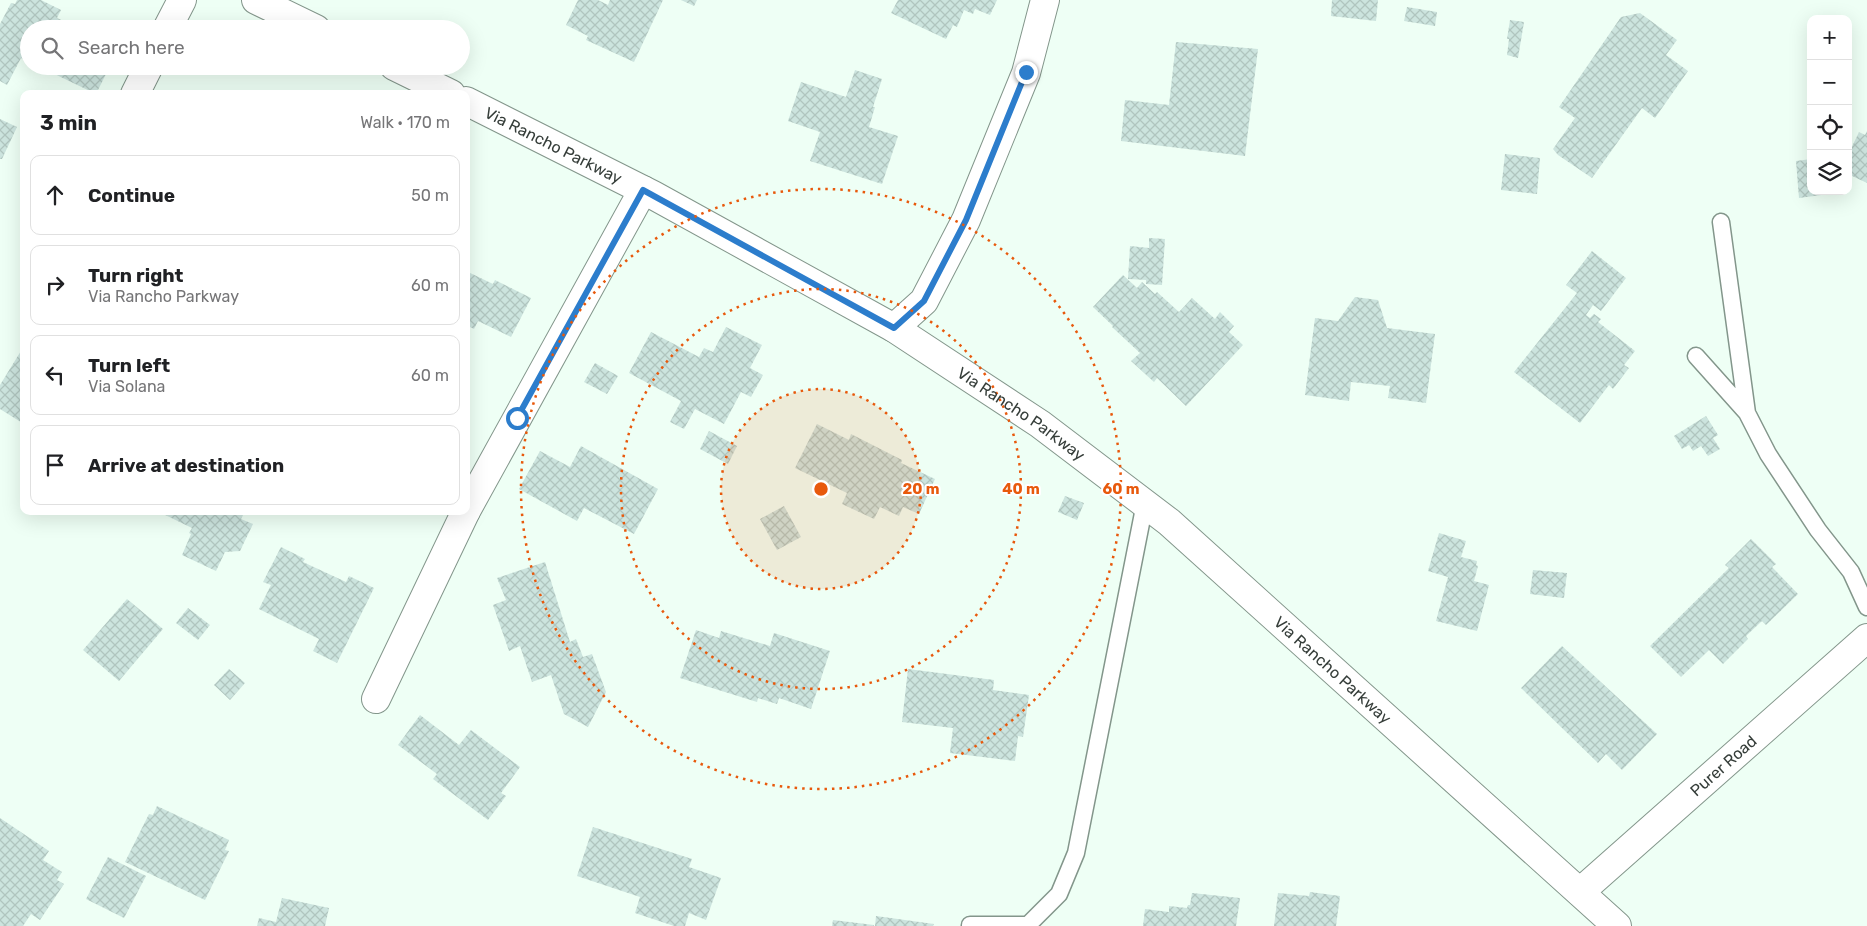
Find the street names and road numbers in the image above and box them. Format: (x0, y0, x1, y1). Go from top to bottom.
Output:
street label: Via Rancho Parkway (482, 103, 626, 188)
street label: Via Rancho Parkway (954, 363, 1089, 465)
street label: Via Rancho Parkway (1270, 612, 1396, 728)
street label: Purer Road (1686, 731, 1760, 800)

